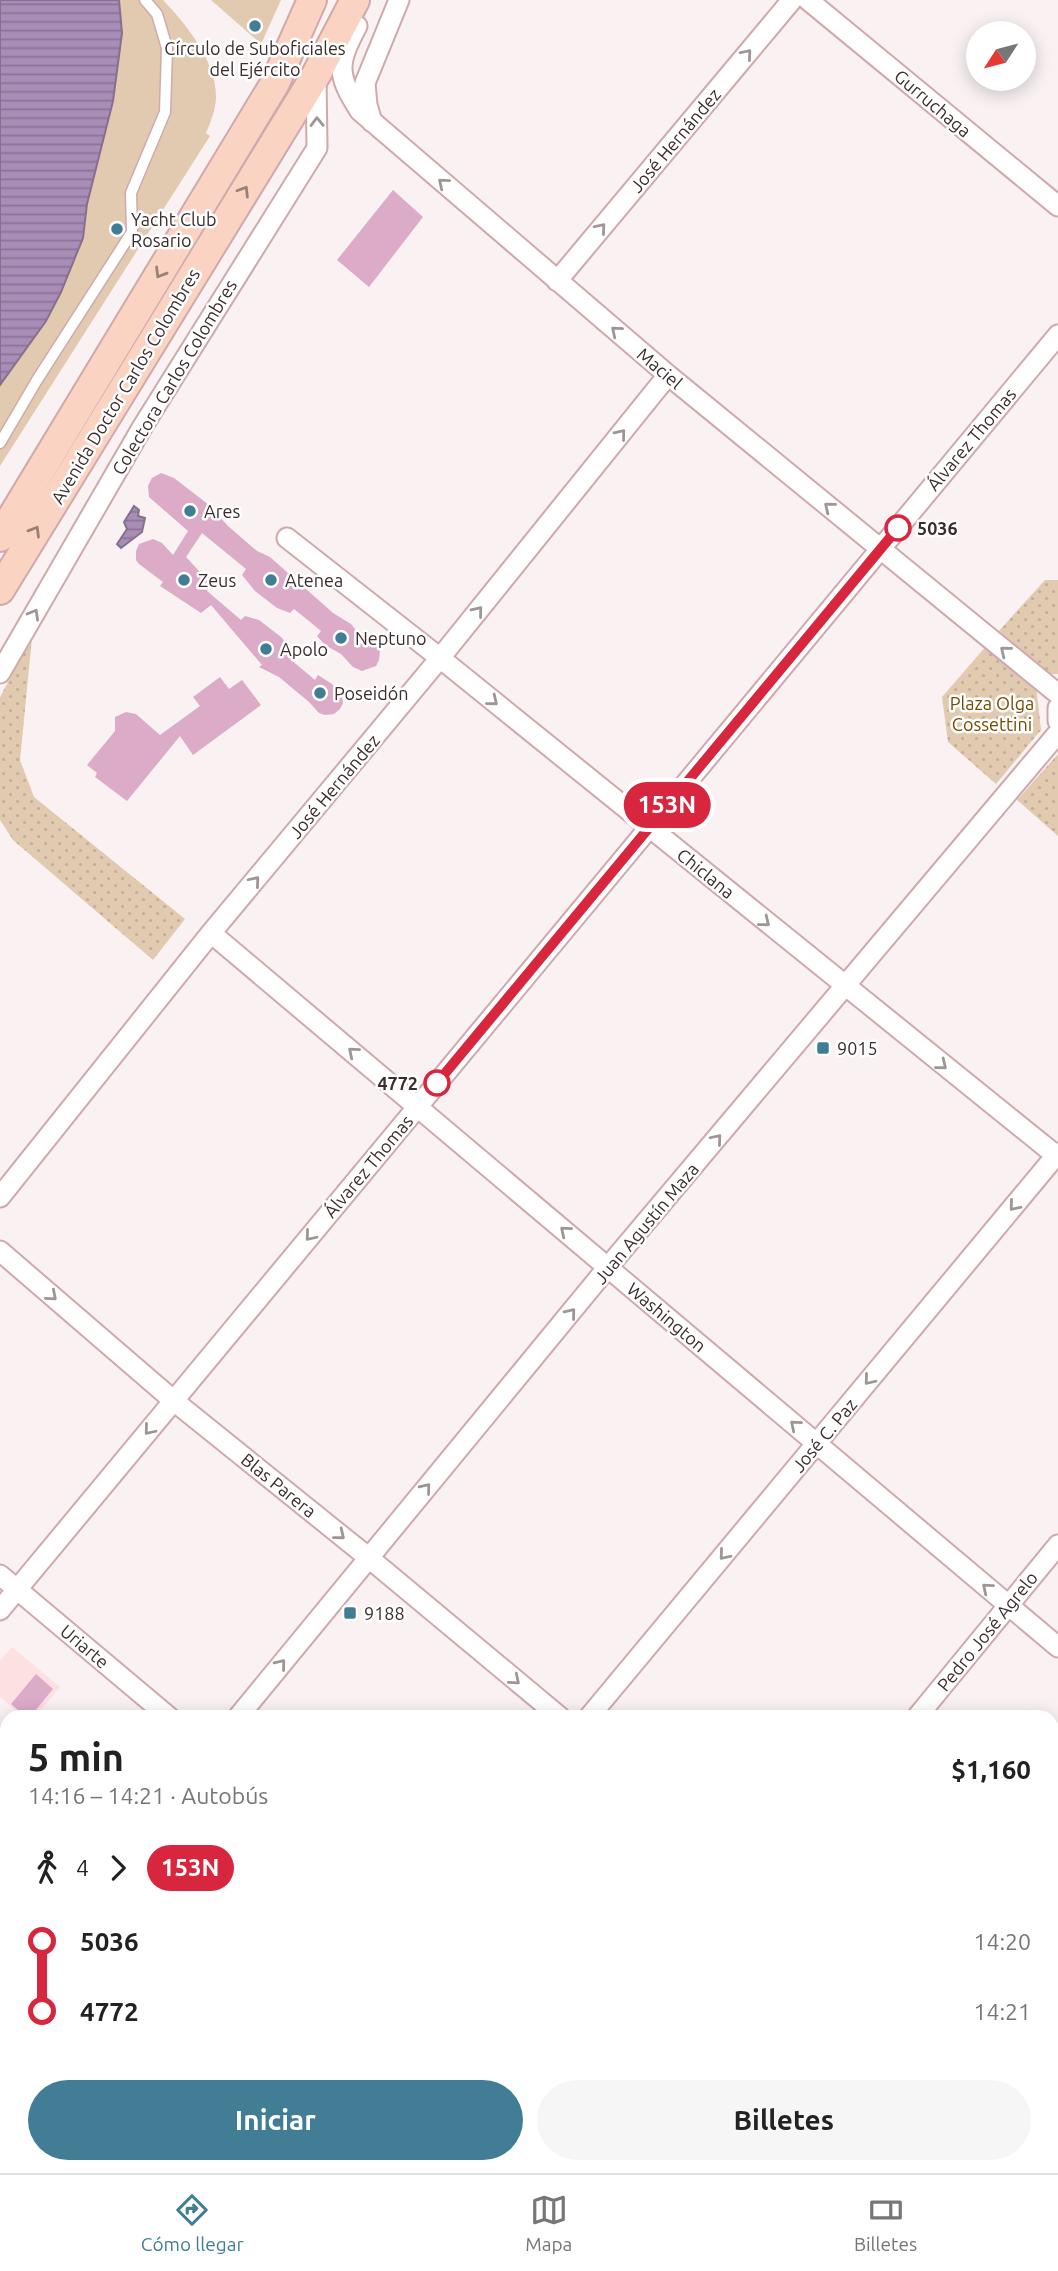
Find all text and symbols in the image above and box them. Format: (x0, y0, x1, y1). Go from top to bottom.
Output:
marker: Círculo de Suboficiales del Ejército (247, 18, 263, 34)
north arrow (966, 21, 1036, 91)
map controls (966, 21, 1036, 91)
place label: Círculo de Suboficiales del Ejército (164, 38, 346, 79)
one-way arrow (739, 49, 751, 62)
street label: Gurruchaga (891, 65, 975, 141)
street label: José Hernández (626, 84, 724, 196)
one-way arrow (309, 117, 324, 128)
one-way arrow (438, 179, 451, 191)
one-way arrow (235, 186, 248, 199)
place label: Yacht Club Rosario (131, 209, 216, 250)
marker: Yacht Club Rosario (109, 221, 125, 237)
one-way arrow (593, 224, 605, 237)
street label: Avenida Doctor Carlos Colombres (47, 265, 203, 507)
one-way arrow (155, 266, 168, 279)
street label: Colectora Carlos Colombres (108, 276, 240, 478)
one-way arrow (611, 327, 624, 339)
street label: Maciel (634, 344, 687, 393)
street label: Álvarez Thomas (922, 383, 1020, 494)
one-way arrow (613, 429, 625, 442)
place label: Ares (204, 501, 240, 521)
marker: Ares (182, 503, 198, 519)
one-way arrow (825, 503, 838, 515)
marker: 5036 (885, 515, 911, 541)
place label: 5036 (917, 518, 958, 538)
one-way arrow (27, 526, 40, 539)
place label: Zeus (198, 570, 236, 590)
place label: Atenea (285, 570, 343, 590)
marker: Zeus (176, 572, 192, 588)
marker: Atenea (263, 572, 279, 588)
one-way arrow (470, 607, 483, 619)
one-way arrow (26, 608, 39, 621)
place label: Neptuno (355, 628, 426, 648)
marker: Neptuno (333, 630, 349, 646)
place label: Apolo (280, 639, 328, 659)
marker: Apolo (258, 641, 274, 657)
one-way arrow (1001, 647, 1014, 659)
place label: Poseidón (334, 683, 409, 703)
marker: Poseidón (312, 685, 328, 701)
one-way arrow (486, 693, 498, 706)
park label: Plaza Olga Cossettini (950, 693, 1034, 734)
street label: José Hernández (285, 730, 383, 842)
line badge: 153N (618, 782, 716, 828)
text: 153N (638, 791, 696, 818)
street label: Chiclana (673, 844, 739, 902)
one-way arrow (247, 876, 259, 889)
one-way arrow (758, 913, 770, 926)
place label: 9015 (837, 1038, 878, 1058)
marker: 9015 (815, 1040, 831, 1056)
one-way arrow (349, 1048, 361, 1061)
one-way arrow (935, 1056, 947, 1069)
marker: 4772 (424, 1070, 450, 1096)
place label: 4772 (377, 1073, 418, 1093)
street label: Álvarez Thomas (319, 1110, 417, 1221)
one-way arrow (709, 1134, 721, 1147)
street label: Juan Agustín Maza (590, 1159, 702, 1287)
one-way arrow (1010, 1198, 1023, 1210)
one-way arrow (560, 1227, 573, 1239)
one-way arrow (306, 1228, 318, 1241)
street label: Washington (624, 1278, 710, 1356)
one-way arrow (43, 1288, 56, 1300)
one-way arrow (562, 1308, 575, 1320)
one-way arrow (865, 1372, 877, 1385)
street label: José C. Paz (788, 1394, 860, 1476)
one-way arrow (790, 1421, 803, 1433)
one-way arrow (145, 1423, 158, 1435)
street label: Blas Parera (238, 1449, 320, 1521)
one-way arrow (418, 1484, 430, 1497)
one-way arrow (333, 1526, 345, 1539)
one-way arrow (719, 1548, 732, 1560)
street label: Pedro José Agrelo (933, 1567, 1041, 1695)
one-way arrow (983, 1583, 995, 1596)
place label: 9188 (364, 1603, 405, 1623)
marker: 9188 (342, 1605, 358, 1621)
street label: Uriarte (57, 1620, 113, 1672)
one-way arrow (273, 1660, 286, 1672)
one-way arrow (508, 1671, 520, 1684)
text: 5 min (28, 1736, 124, 1778)
text: $1,160 (951, 1755, 1031, 1784)
text: 14:16 – 14:21 · Autobús (28, 1783, 268, 1808)
icon: walk (28, 1849, 66, 1887)
icon: forward (99, 1849, 137, 1887)
text: 153N (161, 1854, 220, 1881)
text: 4 (76, 1855, 89, 1880)
text: 5036 (80, 1927, 139, 1956)
text: 14:20 (973, 1929, 1031, 1954)
text: 4772 (80, 1997, 139, 2026)
text: 14:21 (973, 1999, 1031, 2024)
button: Iniciar (28, 2080, 523, 2160)
button: Billetes (537, 2080, 1031, 2160)
tab: Cómo llegar (141, 2191, 244, 2255)
tab: Mapa (525, 2191, 572, 2255)
tab: Billetes (854, 2191, 917, 2255)

